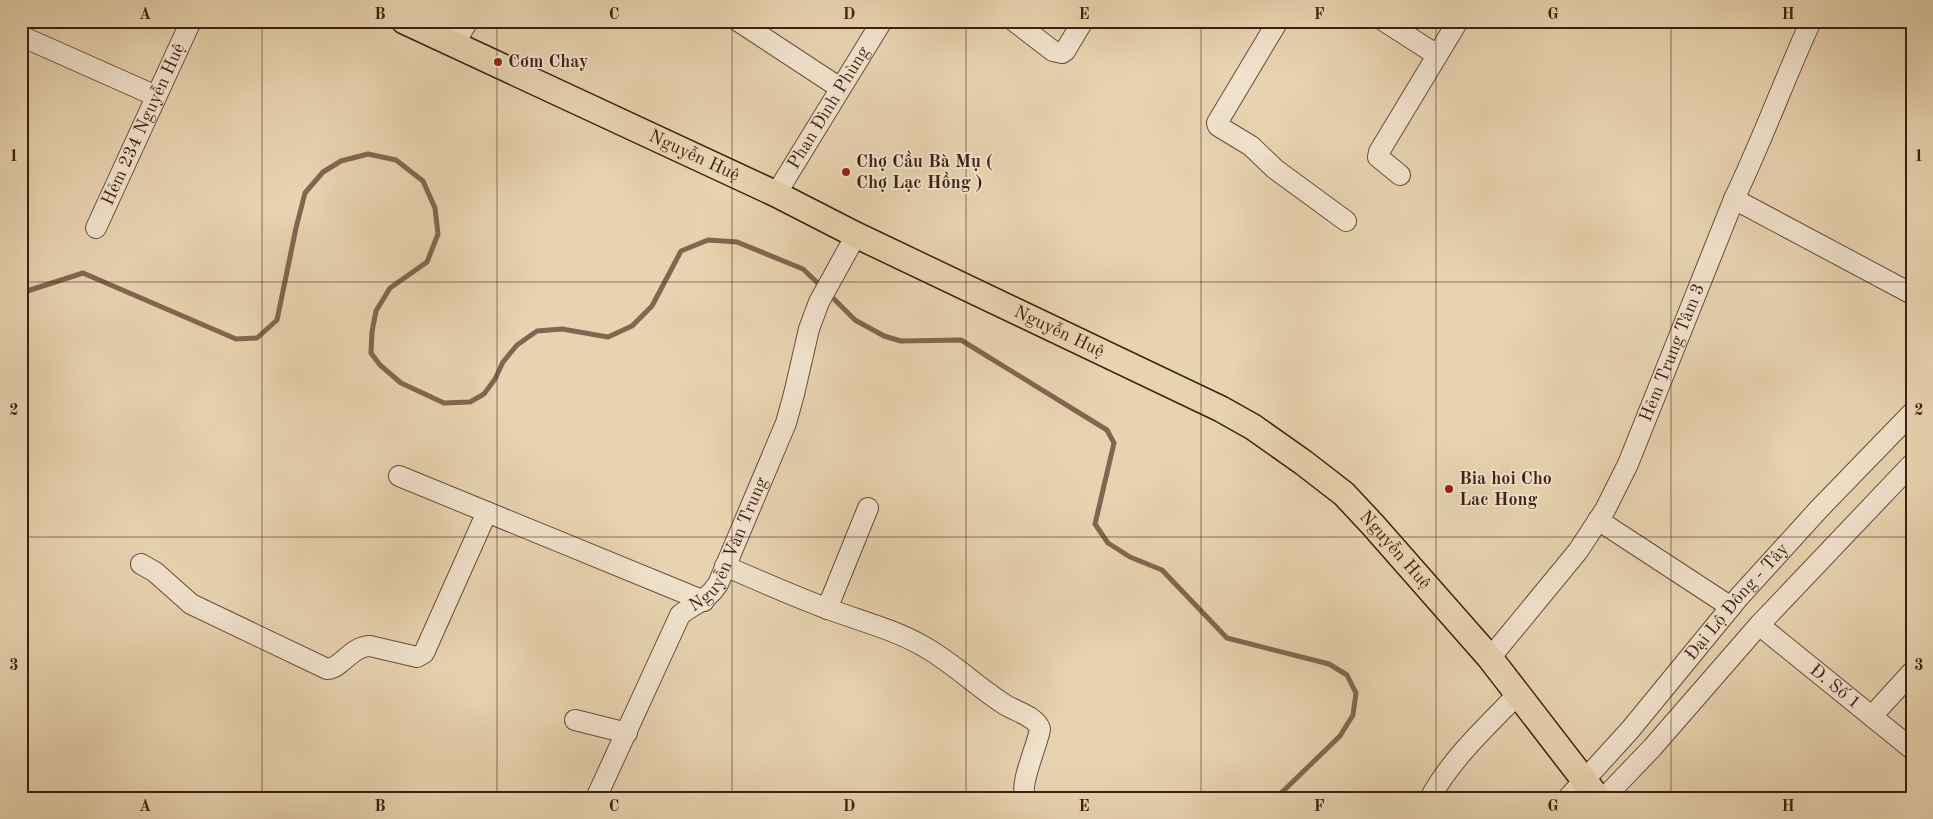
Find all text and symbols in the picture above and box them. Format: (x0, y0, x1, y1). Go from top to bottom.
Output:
text: A (139, 7, 151, 23)
text: B (374, 7, 386, 23)
text: C (609, 7, 619, 23)
text: D (843, 7, 855, 23)
text: E (1078, 7, 1090, 23)
text: F (1314, 7, 1325, 23)
text: G (1547, 7, 1559, 23)
text: H (1781, 7, 1795, 23)
street label: Hẻm 234 Nguyễn Huệ (99, 41, 188, 208)
street label: Phan Đình Phùng (784, 43, 873, 172)
place label: Cơm Chay (508, 53, 588, 71)
marker: Cơm Chay (492, 56, 504, 68)
street label: Nguyễn Huệ (646, 127, 742, 185)
text: 1 (9, 149, 19, 165)
text: 1 (1914, 149, 1924, 165)
place label: Chợ Cầu Bà Mụ ( Chợ Lạc Hồng ) (856, 150, 993, 192)
marker: Chợ Cầu Bà Mụ ( Chợ Lạc Hồng ) (840, 166, 852, 178)
street label: Hẻm Trung Tâm 3 (1637, 281, 1708, 424)
street label: Nguyễn Huệ (1011, 303, 1107, 361)
text: 2 (9, 403, 19, 419)
text: 2 (1914, 403, 1924, 419)
place label: Bia hoi Cho Lac Hong (1459, 470, 1552, 509)
street label: Nguyễn Văn Trung (686, 474, 771, 615)
marker: Bia hoi Cho Lac Hong (1443, 483, 1455, 495)
street label: Nguyễn Huệ (1356, 508, 1434, 593)
street label: Đại Lộ Đông - Tây (1682, 540, 1792, 664)
text: 3 (9, 658, 19, 674)
text: 3 (1914, 658, 1924, 674)
street label: Đ. Số 1 (1806, 661, 1864, 712)
text: A (139, 799, 151, 815)
text: B (374, 799, 386, 815)
text: C (609, 799, 619, 815)
text: D (843, 799, 855, 815)
text: E (1078, 799, 1090, 815)
text: F (1314, 799, 1325, 815)
text: G (1547, 799, 1559, 815)
text: H (1781, 799, 1795, 815)

